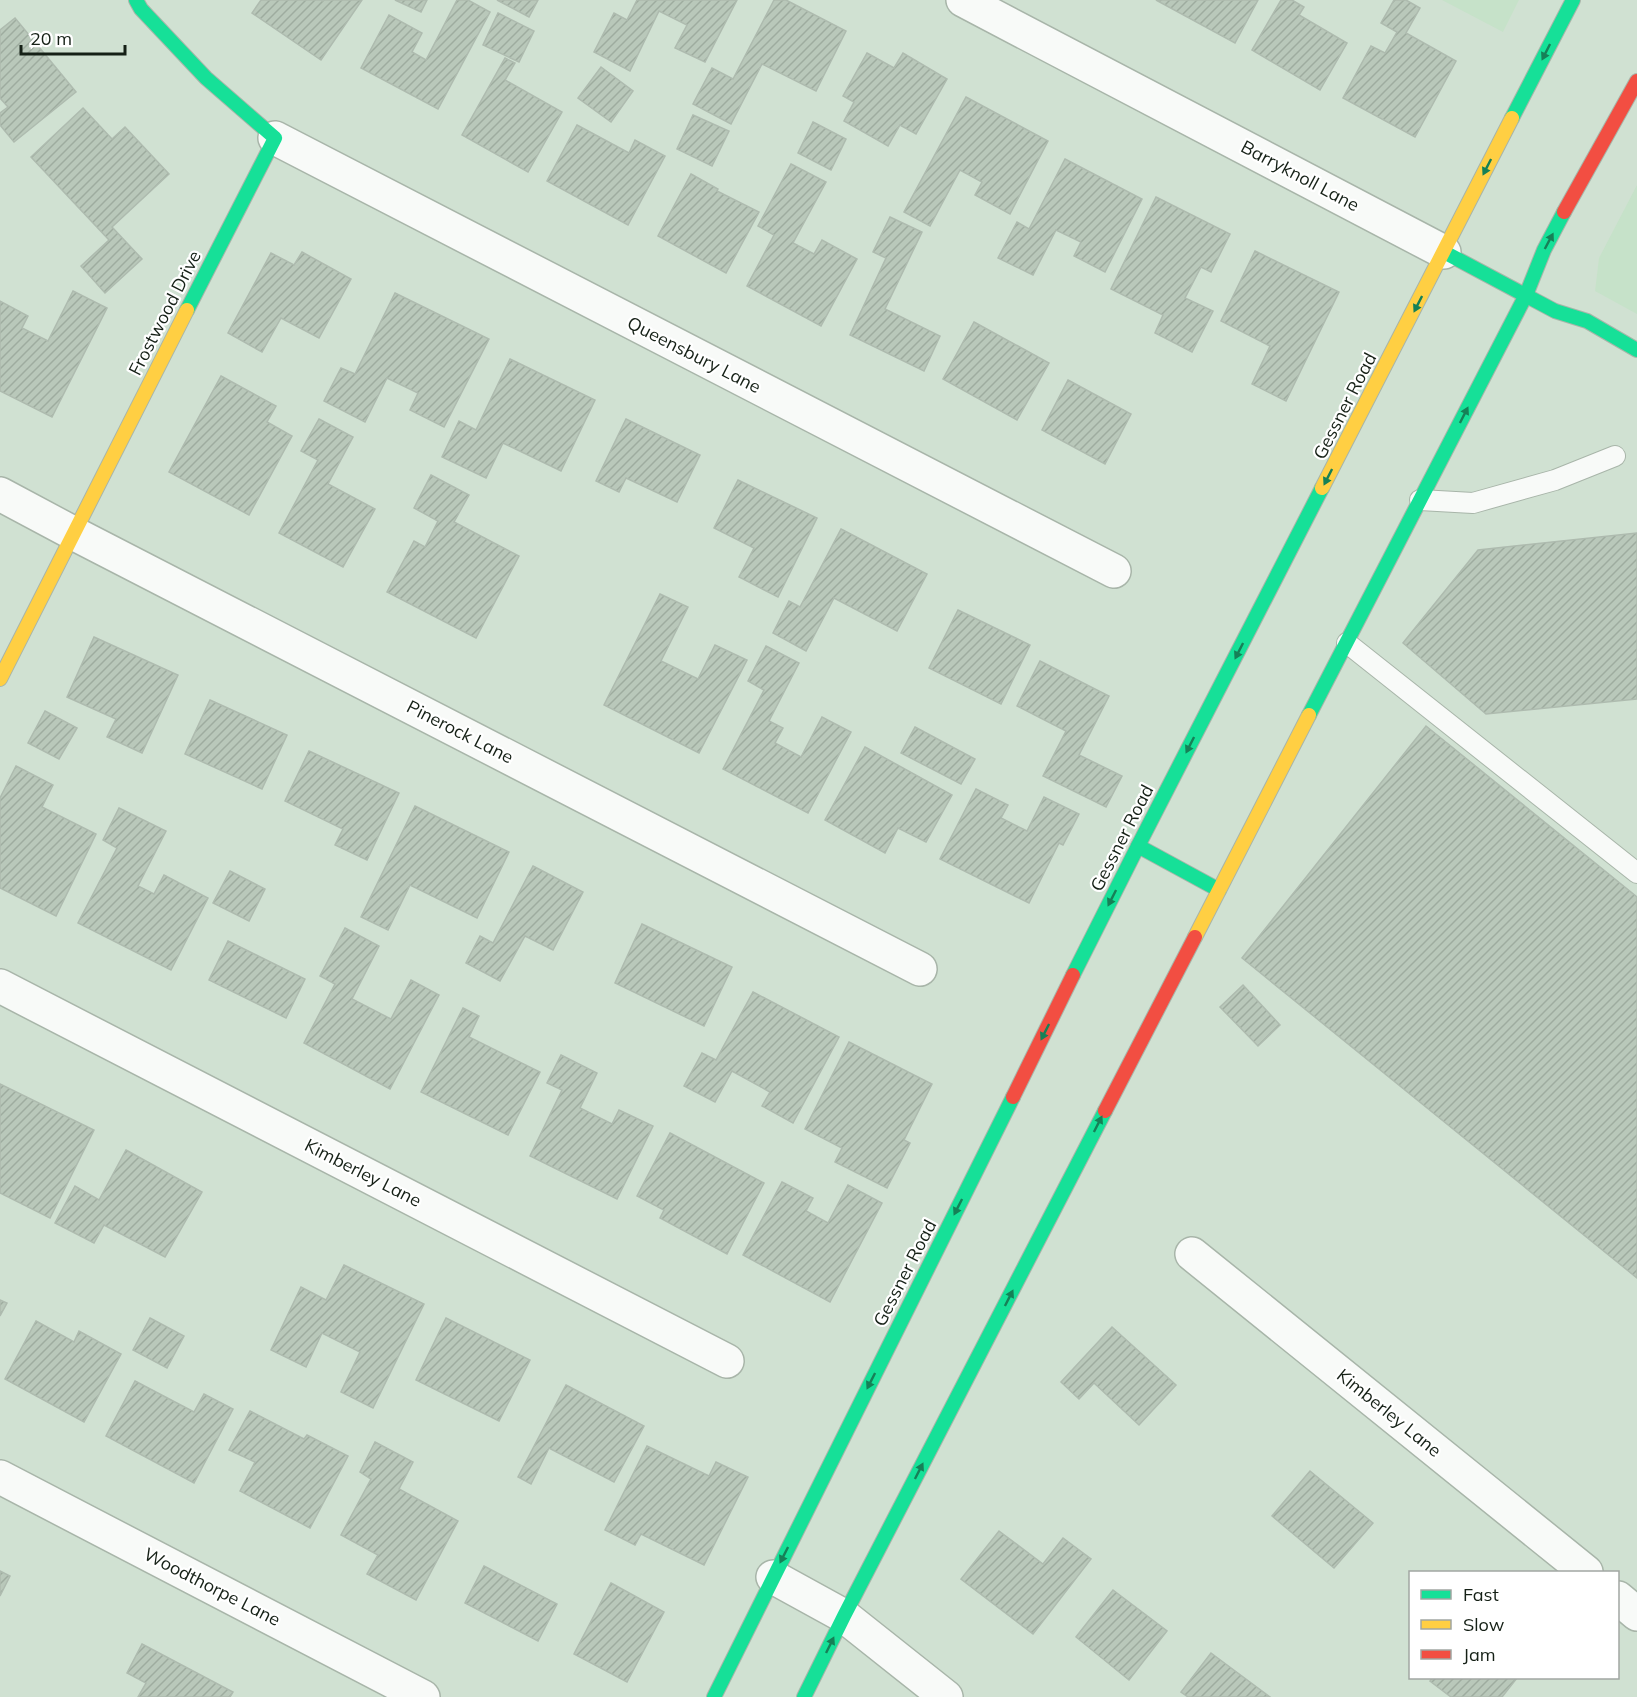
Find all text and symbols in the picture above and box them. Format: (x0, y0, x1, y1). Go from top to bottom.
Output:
scale bar (21, 18, 124, 56)
text: 20 m (30, 27, 72, 50)
one-way arrow (1541, 44, 1551, 61)
street label: Barryknoll Lane (1237, 135, 1363, 216)
one-way arrow (1483, 158, 1492, 175)
one-way arrow (1544, 232, 1554, 249)
street label: Frostwood Drive (123, 247, 206, 379)
one-way arrow (1413, 295, 1423, 313)
street label: Queensbury Lane (624, 311, 765, 398)
street label: Gessner Road (1308, 349, 1381, 463)
one-way arrow (1459, 407, 1469, 424)
one-way arrow (1323, 469, 1333, 486)
one-way arrow (1234, 642, 1243, 659)
street label: Pinerock Lane (403, 695, 518, 768)
one-way arrow (1185, 737, 1195, 754)
street label: Gessner Road (1085, 781, 1158, 895)
one-way arrow (1107, 890, 1117, 907)
one-way arrow (1040, 1024, 1050, 1041)
one-way arrow (1093, 1116, 1103, 1133)
street label: Kimberley Lane (301, 1133, 425, 1212)
one-way arrow (953, 1198, 963, 1215)
street label: Gessner Road (868, 1216, 941, 1330)
one-way arrow (1004, 1289, 1013, 1306)
street label: Kimberley Lane (1332, 1363, 1446, 1462)
one-way arrow (866, 1373, 876, 1390)
one-way arrow (914, 1462, 924, 1479)
street label: Woodthorpe Lane (140, 1542, 284, 1631)
one-way arrow (779, 1547, 788, 1564)
legend (1409, 1571, 1619, 1679)
text: Fast (1463, 1583, 1499, 1606)
text: Slow (1463, 1613, 1505, 1636)
one-way arrow (826, 1636, 835, 1653)
text: Jam (1463, 1643, 1496, 1666)

